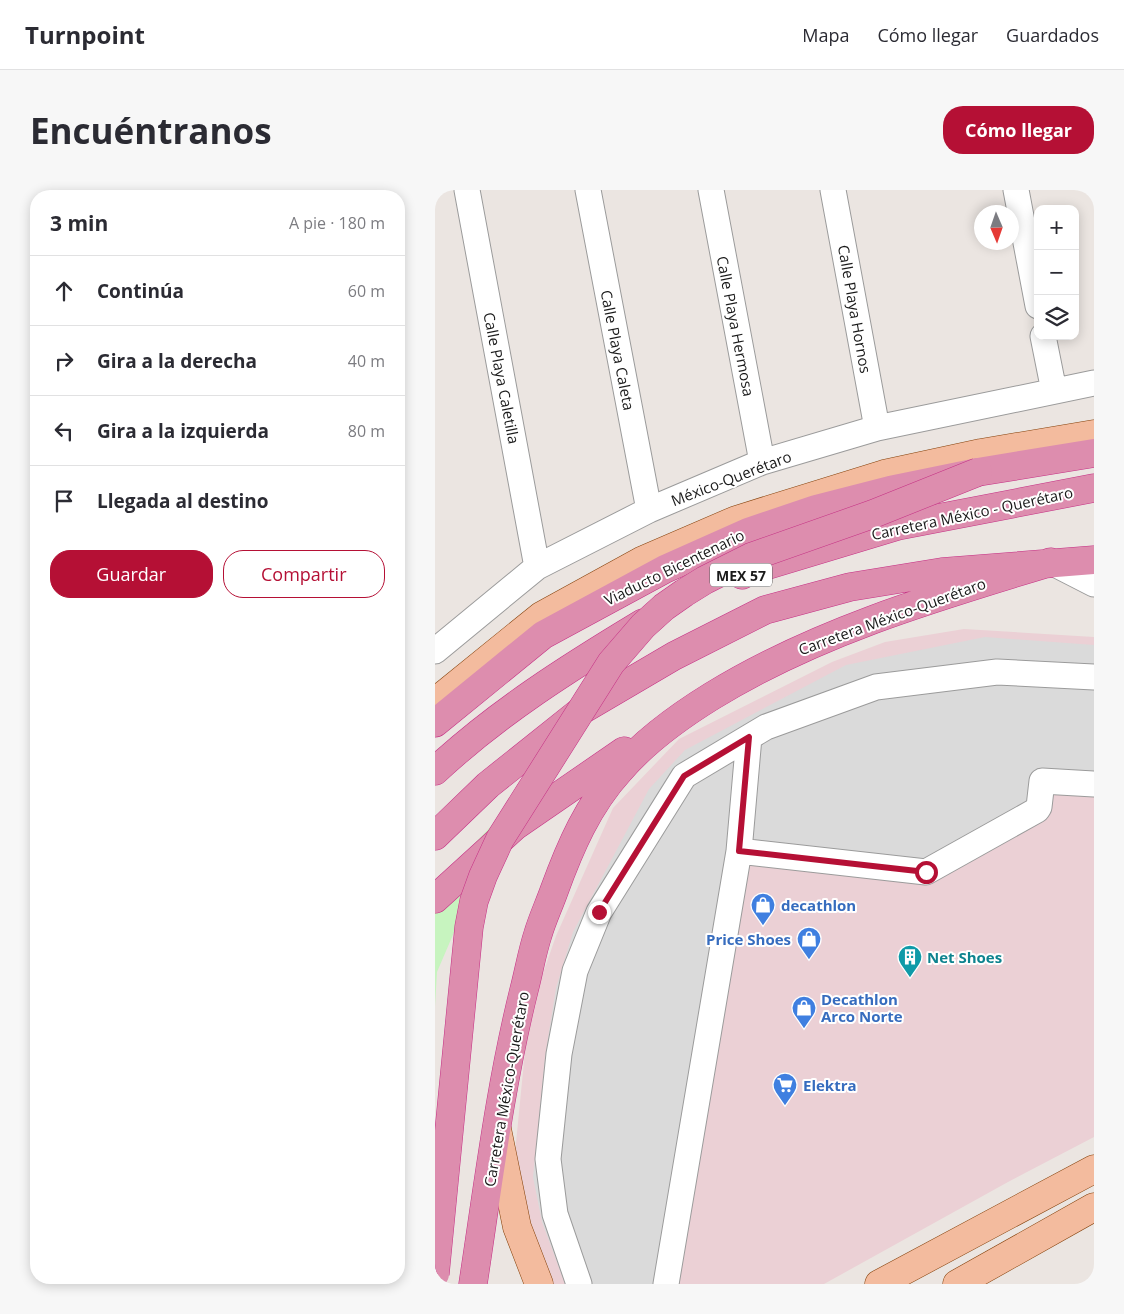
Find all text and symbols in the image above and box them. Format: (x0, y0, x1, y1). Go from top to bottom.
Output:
text: Turnpoint (25, 18, 145, 51)
text: Mapa (802, 23, 849, 47)
text: Cómo llegar (877, 23, 978, 47)
text: Guardados (1006, 23, 1099, 47)
button: Cómo llegar (943, 106, 1094, 154)
text: Encuéntranos (30, 107, 272, 154)
north arrow (974, 205, 1019, 250)
map controls (1034, 205, 1079, 340)
button: + (1034, 205, 1079, 250)
text: 3 min (50, 209, 108, 237)
text: A pie · 180 m (289, 212, 385, 234)
street label: Calle Playa Hornos (834, 243, 876, 375)
button: − (1034, 250, 1079, 295)
street label: Calle Playa Hermosa (713, 254, 759, 398)
icon: ahead (50, 277, 78, 305)
text: Continúa (97, 278, 184, 304)
text: 60 m (348, 280, 385, 302)
street label: Calle Playa Caleta (597, 288, 639, 412)
button: layers (1034, 295, 1079, 340)
street label: Calle Playa Caletilla (479, 311, 525, 445)
icon: right (50, 347, 78, 375)
text: Gira a la derecha (97, 348, 257, 374)
text: 40 m (348, 350, 385, 372)
icon: left (50, 417, 78, 445)
text: Gira a la izquierda (97, 418, 269, 444)
text: 80 m (348, 420, 385, 442)
street label: México-Querétaro (668, 446, 794, 510)
street label: Carretera México - Querétaro (869, 482, 1075, 544)
icon: arrive (50, 487, 78, 515)
text: Llegada al destino (97, 488, 269, 514)
street label: Viaducto Bicentenario (601, 524, 747, 610)
button: Guardar (50, 550, 213, 598)
button: Compartir (223, 550, 385, 598)
road number: MEX 57 (710, 564, 772, 586)
street label: Carretera México-Querétaro (796, 573, 988, 659)
route start (915, 861, 938, 884)
shop icon: decathlon (750, 892, 776, 926)
place label: decathlon (781, 895, 856, 915)
route end (588, 901, 611, 924)
shop icon: Price Shoes (796, 926, 822, 960)
place label: Price Shoes (706, 929, 791, 949)
building icon: Net Shoes (897, 944, 923, 978)
place label: Net Shoes (927, 947, 1002, 967)
place label: Decathlon Arco Norte (821, 989, 903, 1026)
street label: Carretera México-Querétaro (479, 990, 533, 1188)
shop icon: Decathlon Arco Norte (791, 995, 817, 1029)
supermarket icon: Elektra (772, 1072, 798, 1106)
place label: Elektra (803, 1075, 857, 1095)

